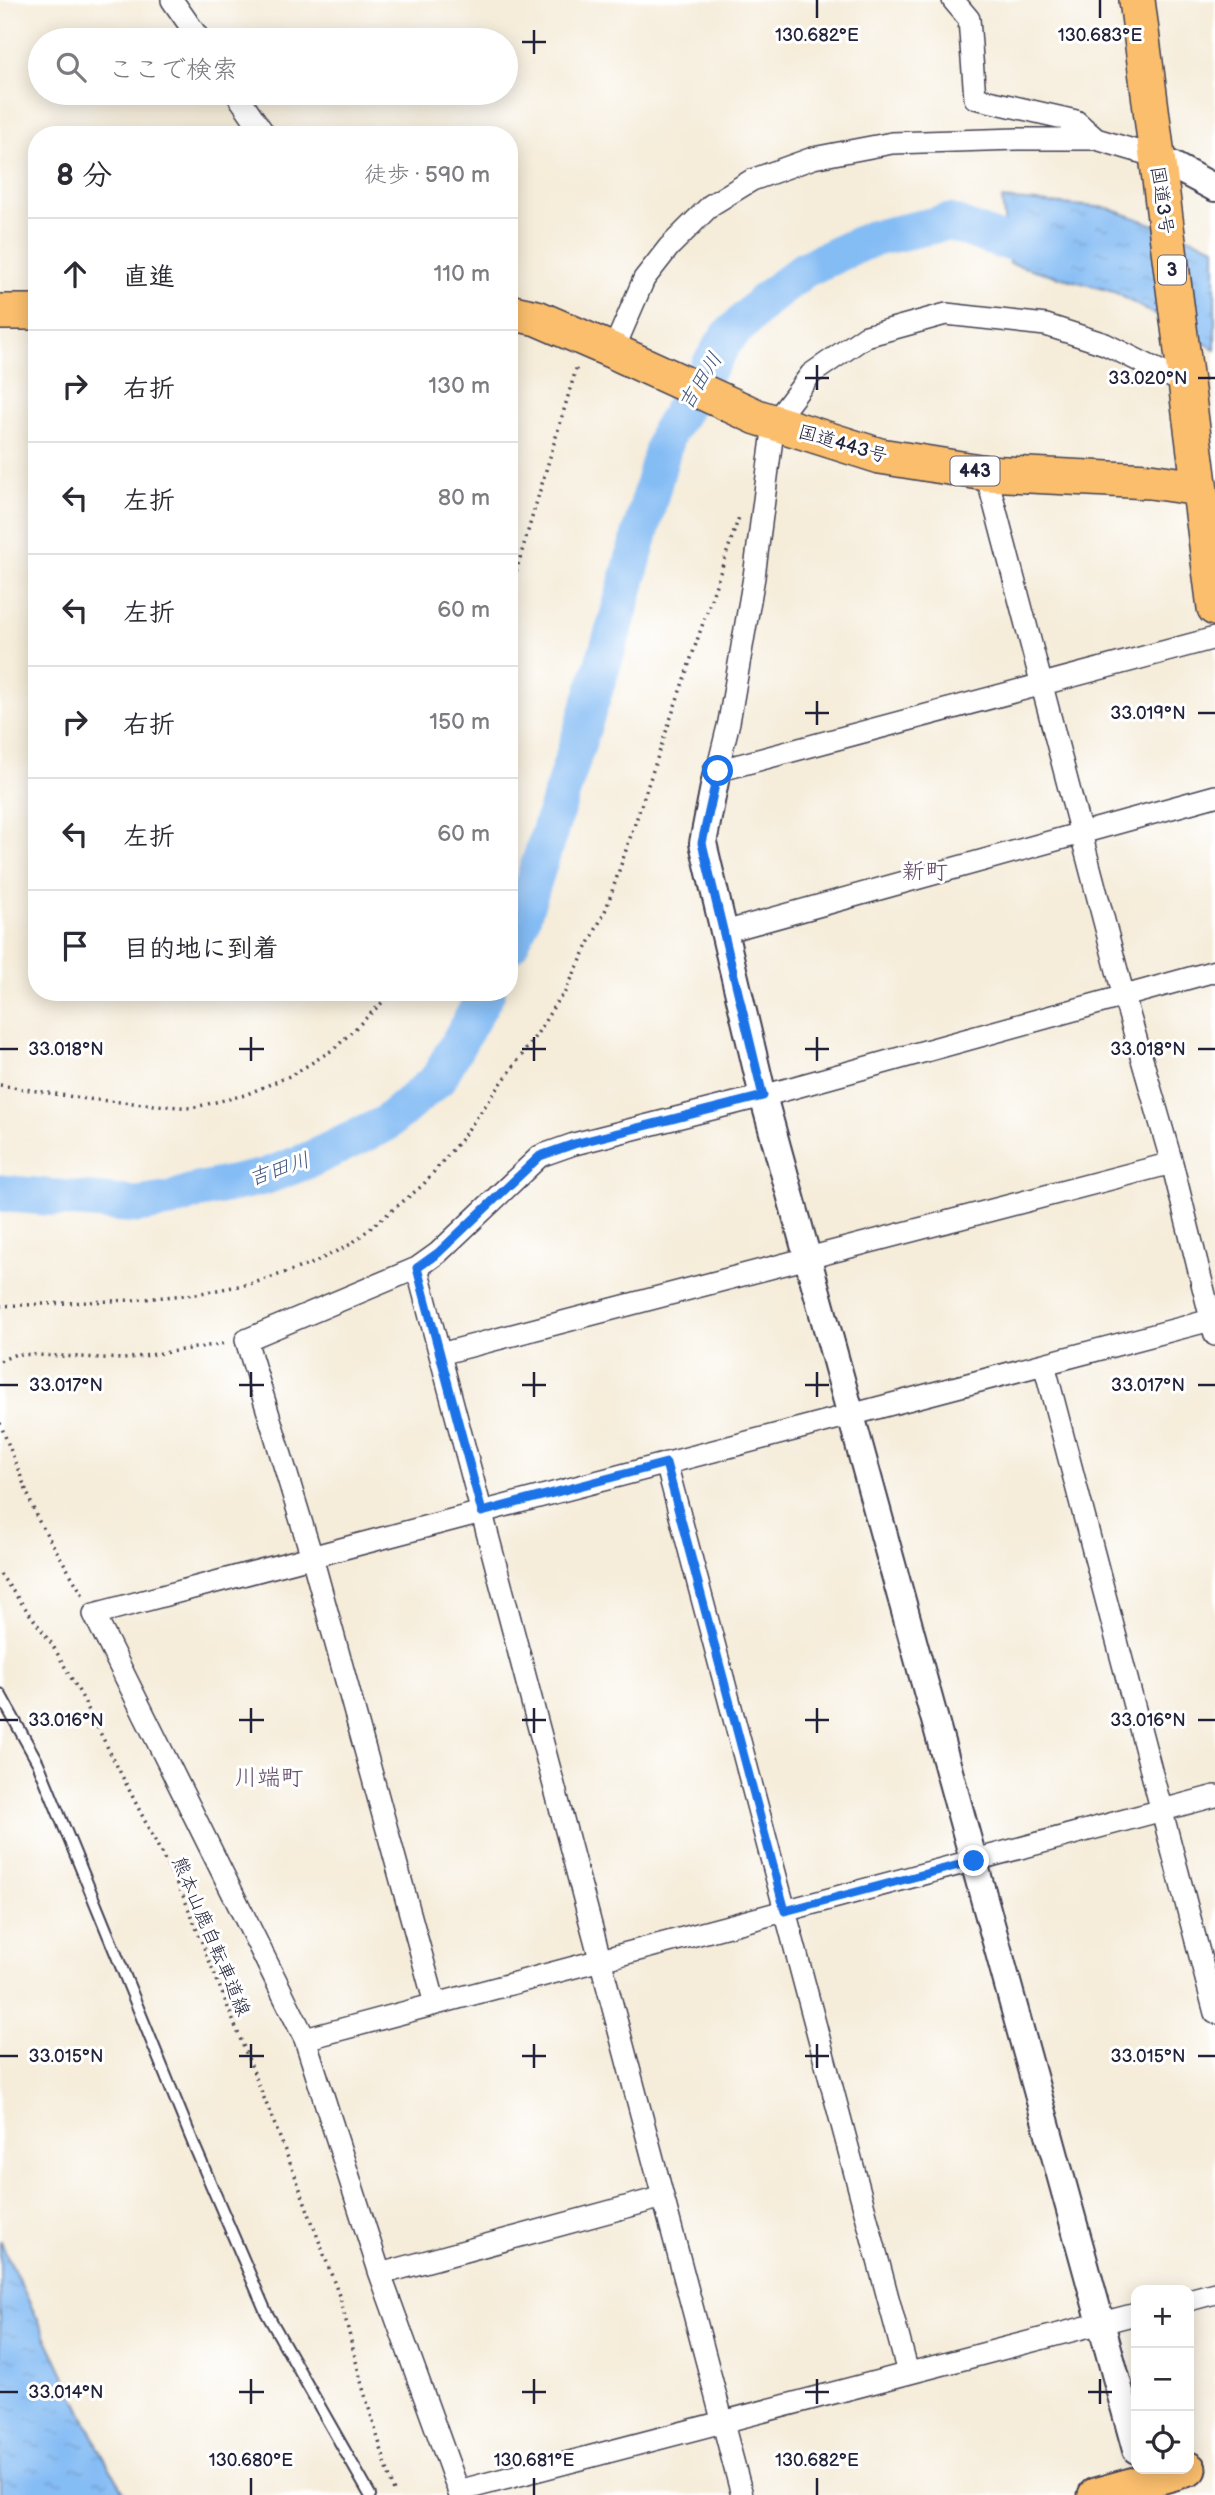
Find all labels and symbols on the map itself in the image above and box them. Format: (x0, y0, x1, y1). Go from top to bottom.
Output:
text: 130.682°E (775, 25, 859, 46)
text: 130.683°E (1058, 25, 1142, 46)
street label: 国道3号 (1145, 165, 1178, 236)
road number: 3 (1158, 256, 1186, 284)
water label: 吉田川 (673, 348, 728, 415)
text: 33.020°N (1108, 368, 1188, 389)
street label: 国道443号 (795, 421, 890, 468)
road number: 443 (950, 457, 1000, 486)
text: 33.019°N (1110, 703, 1186, 724)
route start (702, 755, 733, 786)
district label: 新町 (902, 858, 948, 886)
text: 33.018°N (28, 1039, 104, 1060)
text: 33.018°N (1110, 1039, 1186, 1060)
water label: 吉田川 (245, 1147, 313, 1192)
text: 33.017°N (29, 1375, 103, 1396)
text: 33.017°N (1111, 1375, 1185, 1396)
text: 33.016°N (28, 1710, 104, 1731)
text: 33.016°N (1110, 1710, 1186, 1731)
district label: 川端町 (235, 1764, 304, 1792)
route end (958, 1845, 989, 1876)
street label: 熊本山鹿自転車道線 (167, 1853, 255, 2020)
text: 33.015°N (28, 2046, 104, 2067)
text: 33.015°N (1110, 2046, 1186, 2067)
text: 33.014°N (28, 2382, 104, 2403)
text: 130.680°E (209, 2450, 293, 2471)
text: 130.681°E (494, 2450, 575, 2471)
text: 130.682°E (775, 2450, 859, 2471)

